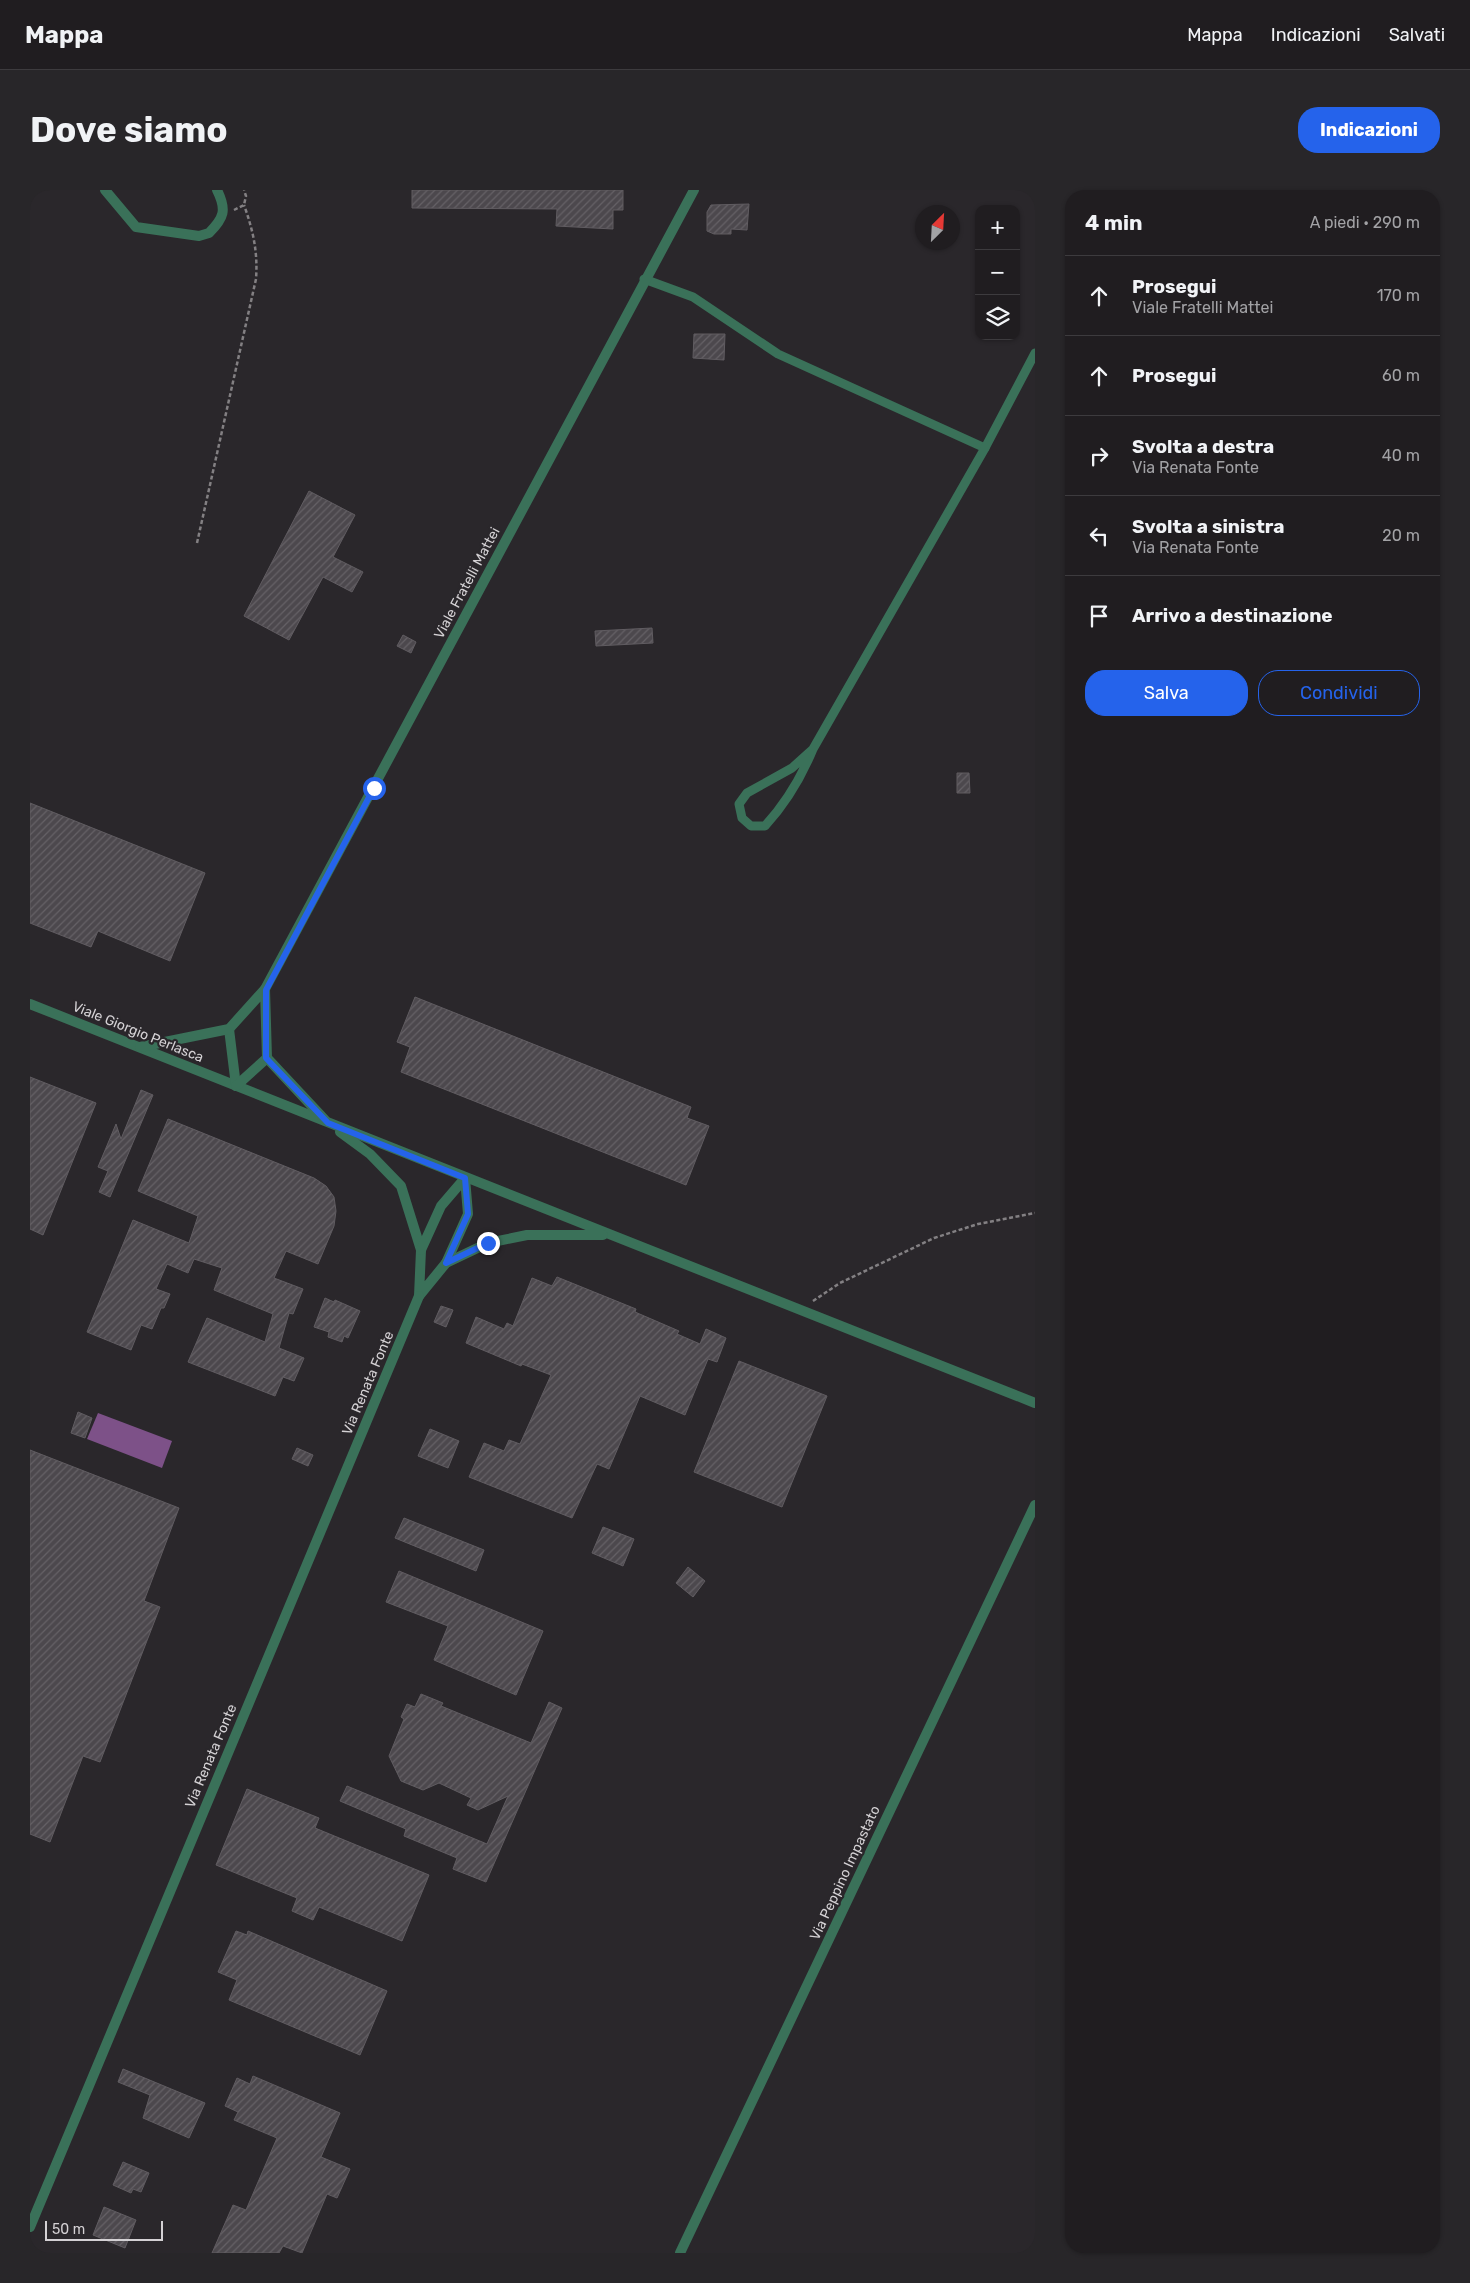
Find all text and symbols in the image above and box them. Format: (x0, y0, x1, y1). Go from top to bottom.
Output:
text: Mappa (25, 21, 103, 49)
text: Mappa (1187, 24, 1243, 46)
text: Indicazioni (1271, 24, 1361, 46)
text: Salvati (1389, 24, 1445, 46)
button: Indicazioni (1298, 107, 1440, 153)
text: Dove siamo (30, 109, 228, 151)
north arrow (915, 205, 960, 250)
map controls (975, 205, 1020, 340)
button: + (975, 205, 1020, 250)
text: 4 min (1085, 210, 1143, 235)
text: A piedi · 290 m (1310, 213, 1420, 232)
button: − (975, 250, 1020, 295)
text: Prosegui (1132, 275, 1216, 298)
icon: ahead (1085, 282, 1113, 310)
text: 170 m (1377, 286, 1420, 305)
button: layers (975, 295, 1020, 340)
text: Viale Fratelli Mattei (1132, 298, 1273, 317)
icon: ahead (1085, 362, 1113, 390)
text: Prosegui (1132, 364, 1216, 387)
text: 60 m (1382, 366, 1420, 385)
text: Svolta a destra (1132, 435, 1274, 458)
icon: right (1085, 442, 1113, 470)
text: 40 m (1382, 446, 1420, 465)
text: Via Renata Fonte (1132, 458, 1259, 477)
text: Svolta a sinistra (1132, 515, 1285, 538)
icon: left (1085, 522, 1113, 550)
street label: Viale Fratelli Mattei (430, 524, 504, 642)
text: 20 m (1382, 526, 1420, 545)
text: Via Renata Fonte (1132, 538, 1259, 557)
icon: arrive (1085, 602, 1113, 630)
text: Arrivo a destinazione (1132, 604, 1333, 627)
button: Salva (1085, 670, 1248, 716)
button: Condividi (1258, 670, 1420, 716)
route start (363, 777, 386, 800)
street label: Viale Giorgio Perlasca (70, 998, 206, 1066)
route end (477, 1232, 500, 1255)
street label: Via Renata Fonte (338, 1328, 398, 1437)
street label: Via Renata Fonte (181, 1701, 241, 1810)
street label: Via Peppino Impastato (806, 1803, 884, 1943)
scale bar (45, 2218, 162, 2241)
text: 50 m (52, 2221, 85, 2238)

